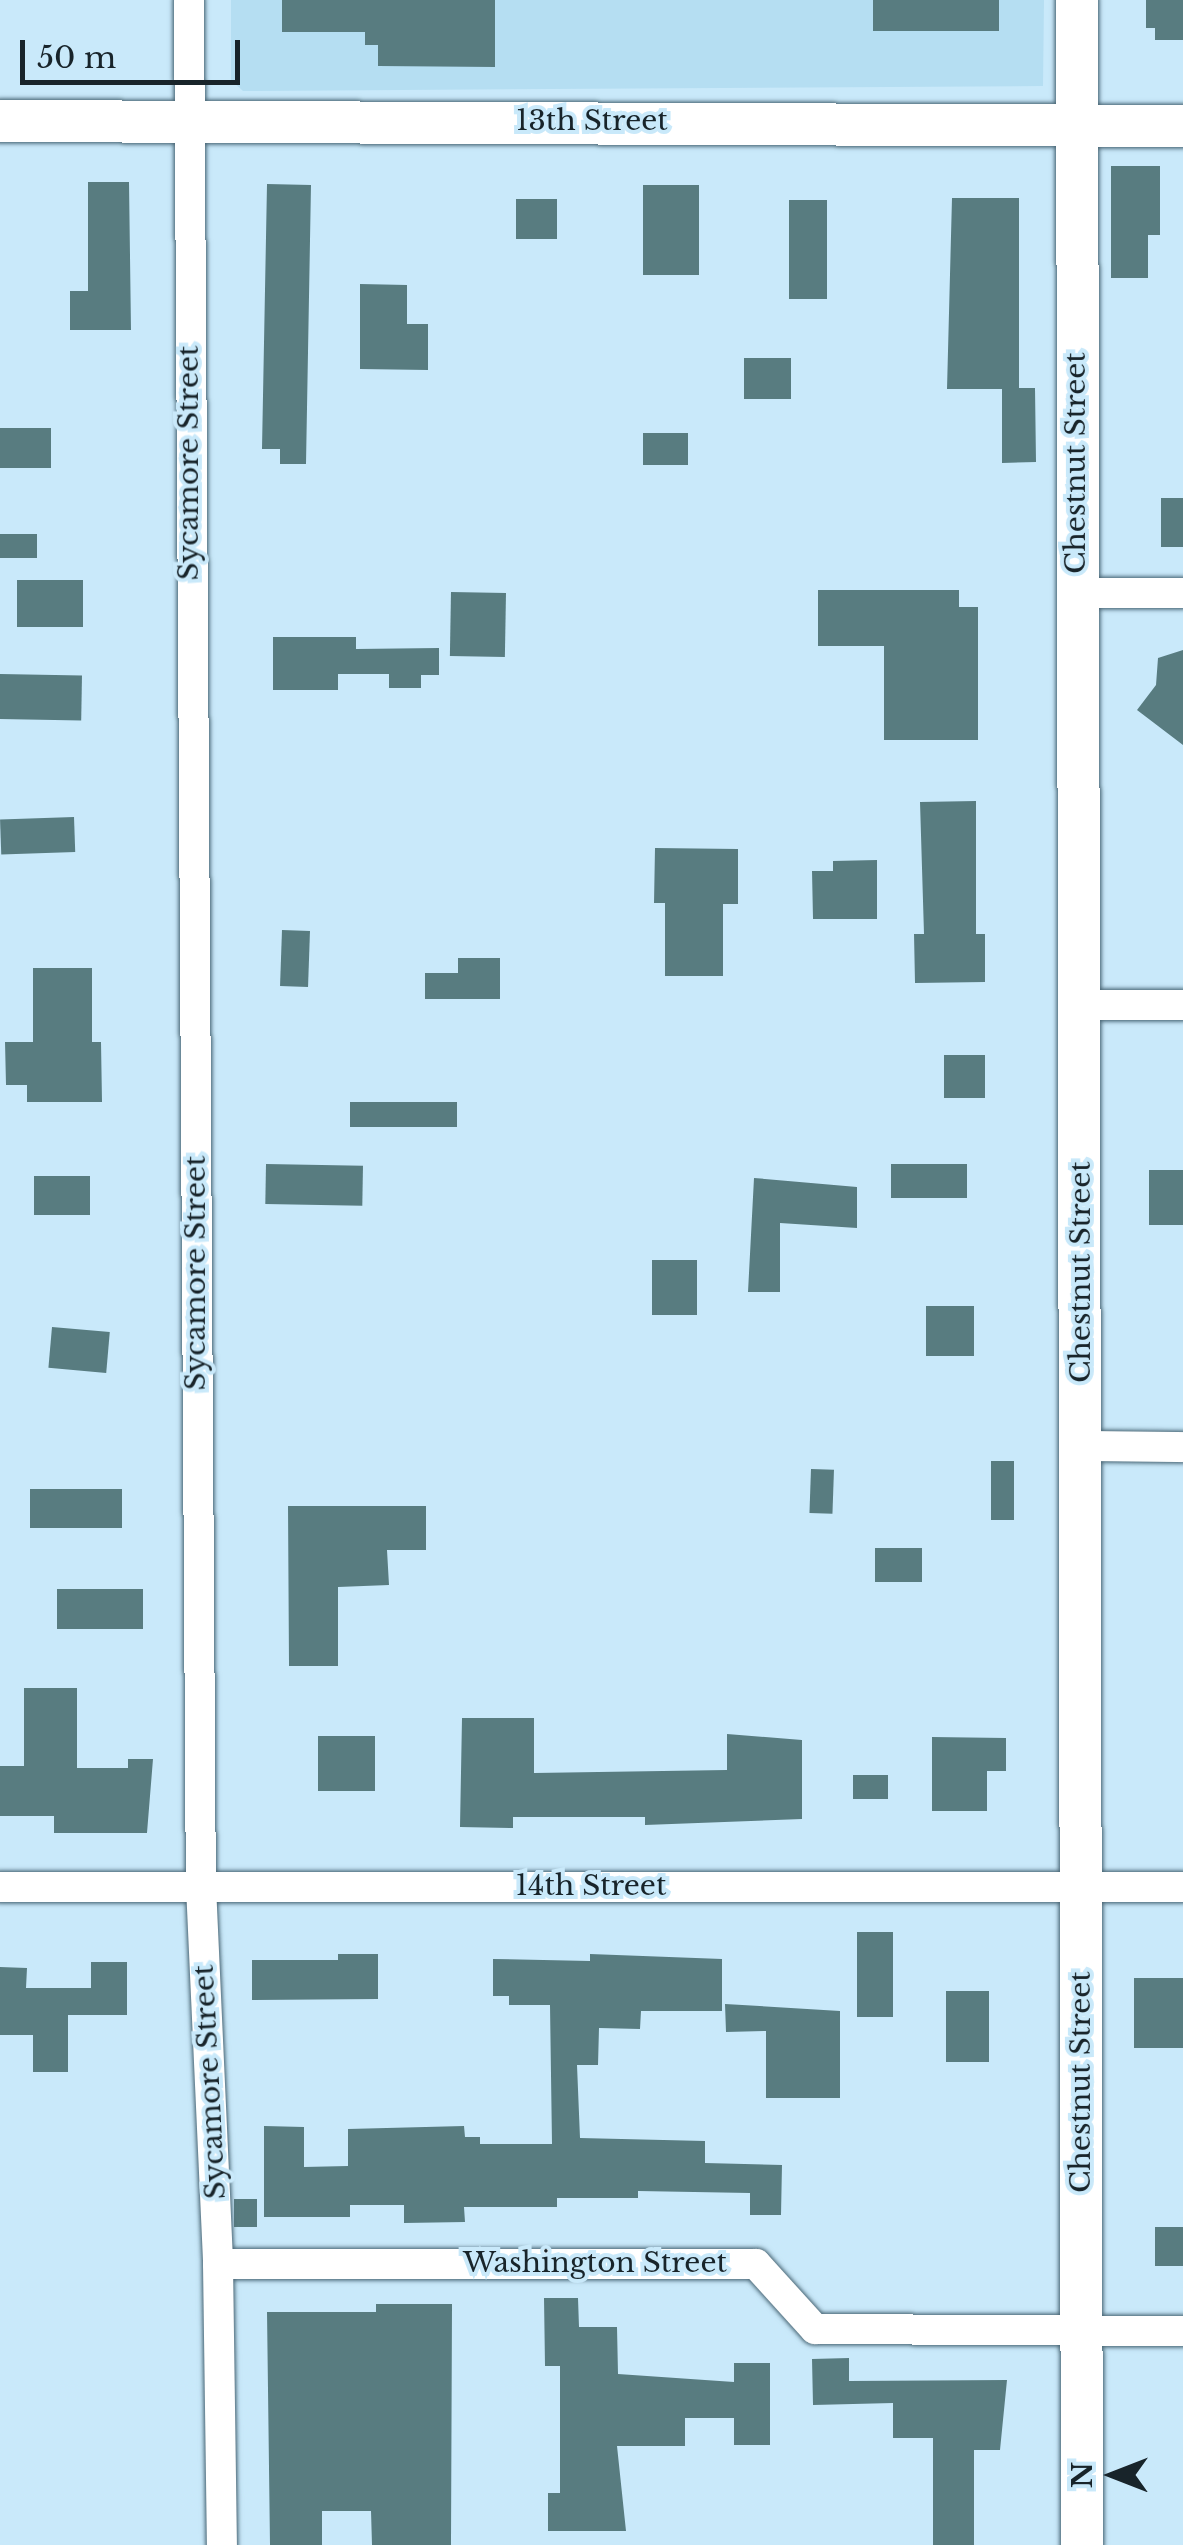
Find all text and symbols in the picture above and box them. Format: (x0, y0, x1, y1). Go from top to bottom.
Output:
scale bar (25, 20, 245, 82)
text: 50 m (37, 39, 116, 76)
street label: 13th Street (516, 104, 668, 138)
street label: Sycamore Street (172, 345, 206, 581)
street label: Chestnut Street (1059, 352, 1093, 574)
street label: Sycamore Street (179, 1155, 213, 1391)
street label: Chestnut Street (1064, 1161, 1098, 1383)
street label: 14th Street (516, 1869, 666, 1903)
street label: Sycamore Street (187, 1964, 233, 2200)
street label: Chestnut Street (1064, 1971, 1098, 2193)
street label: Washington Street (463, 2246, 727, 2280)
north arrow (1063, 2425, 1163, 2525)
text: N (1065, 2462, 1100, 2488)

